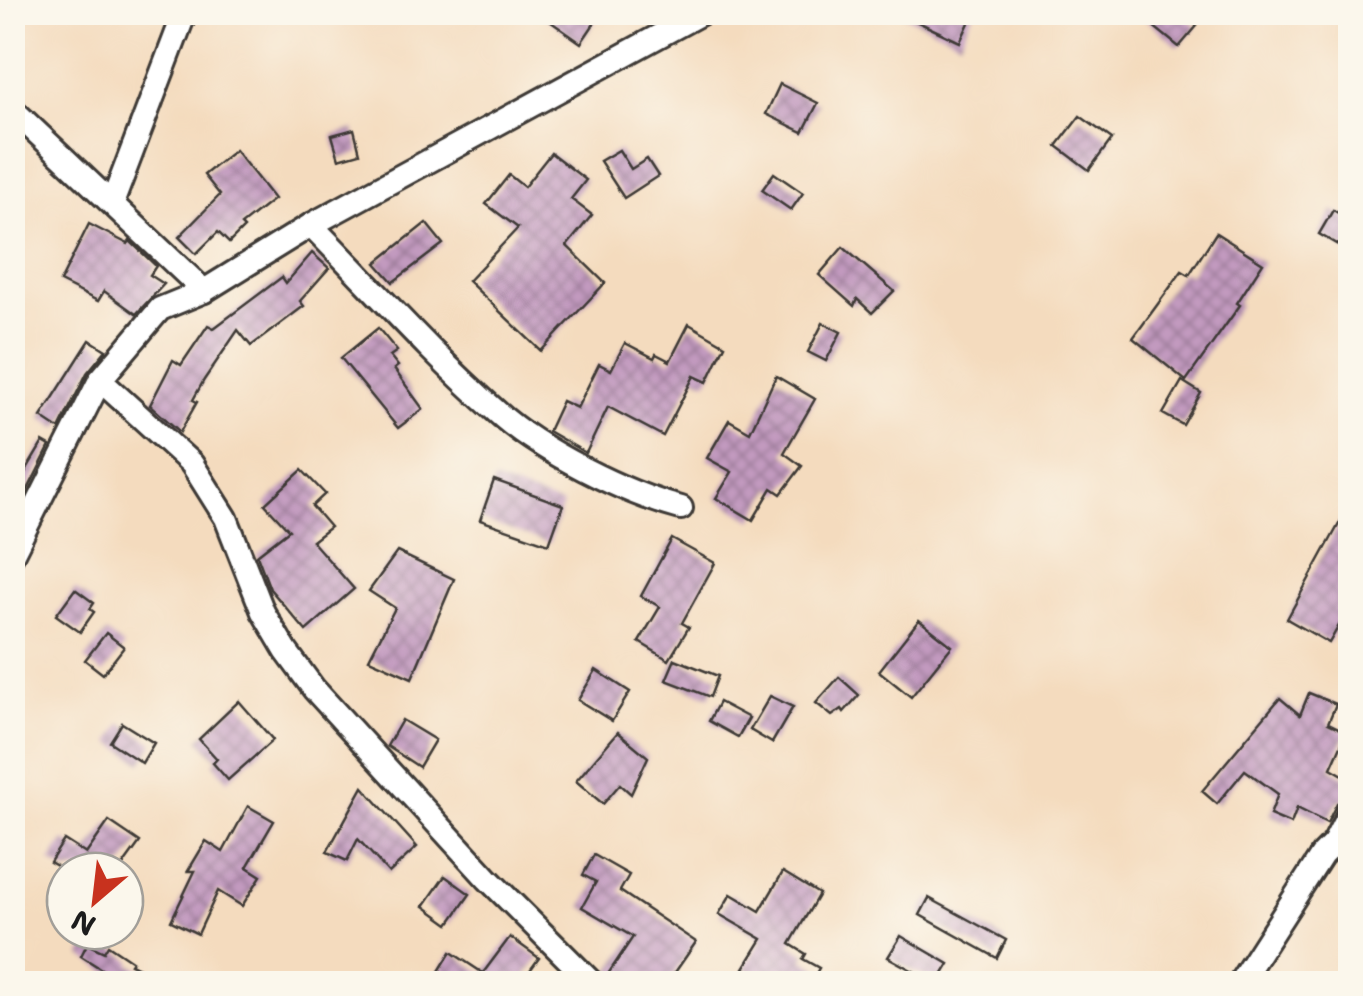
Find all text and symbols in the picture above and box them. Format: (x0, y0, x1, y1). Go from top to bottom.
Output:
north arrow (45, 851, 145, 951)
text: N (65, 901, 102, 945)

